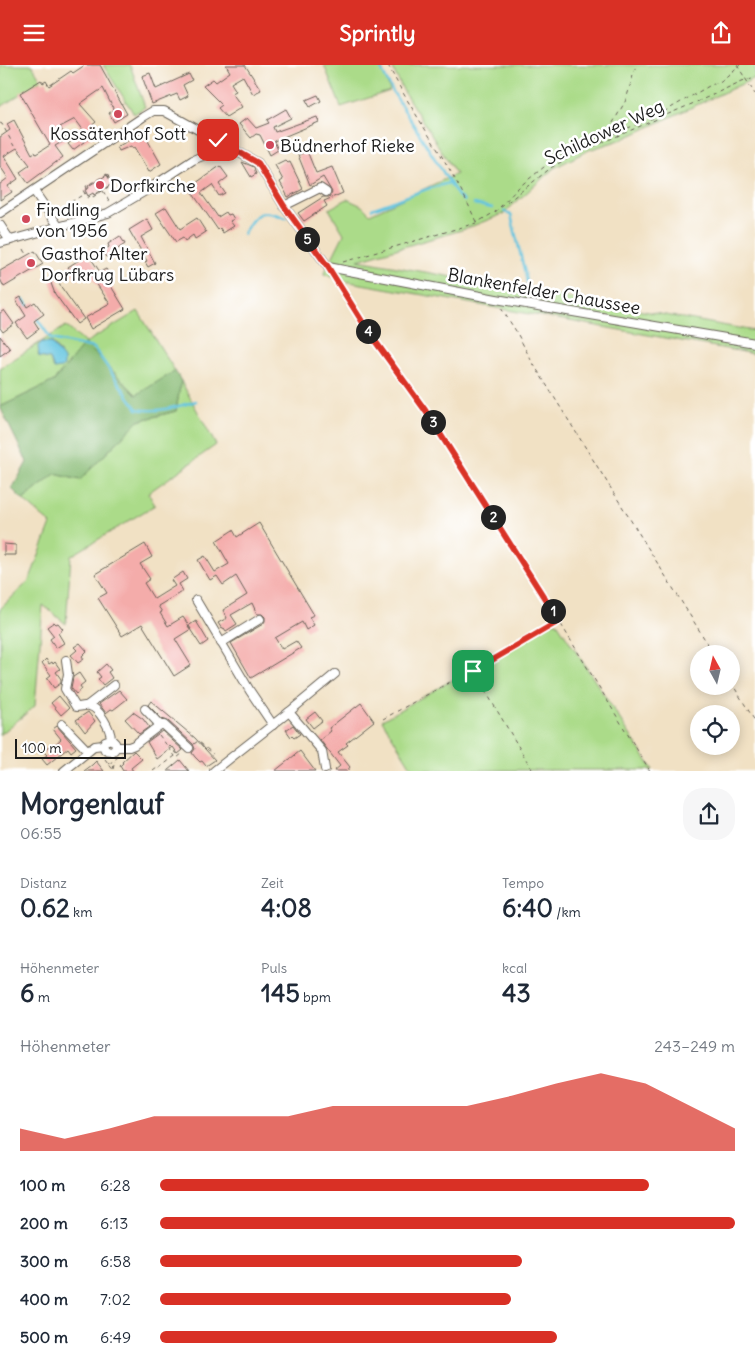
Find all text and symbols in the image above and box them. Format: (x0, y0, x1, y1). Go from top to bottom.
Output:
icon: menu (20, 19, 48, 47)
text: Sprintly (339, 19, 416, 47)
icon: share (707, 19, 735, 47)
street label: Schildower Weg (541, 94, 667, 170)
marker: Kossätenhof Sott (112, 108, 124, 120)
pin (197, 119, 239, 161)
place label: Kossätenhof Sott (50, 122, 186, 145)
icon: check (204, 126, 232, 154)
place label: Büdnerhof Rieke (280, 134, 415, 157)
marker: Büdnerhof Rieke (264, 139, 276, 151)
place label: Dorfkirche (110, 174, 196, 197)
marker: Dorfkirche (94, 179, 106, 191)
place label: Findling von 1956 (36, 198, 108, 242)
marker: Findling von 1956 (20, 213, 32, 225)
pin: 5 (294, 227, 320, 251)
text: 5 (303, 230, 312, 248)
place label: Gasthof Alter Dorfkrug Lübars (41, 242, 174, 286)
marker: Gasthof Alter Dorfkrug Lübars (25, 257, 37, 269)
street label: Blankenfelder Chaussee (446, 263, 642, 319)
pin: 4 (356, 319, 380, 343)
text: 4 (364, 322, 373, 340)
pin: 3 (420, 409, 446, 435)
text: 3 (430, 413, 437, 431)
pin: 2 (480, 505, 506, 529)
text: 2 (490, 508, 497, 526)
pin: 1 (540, 599, 566, 623)
text: 1 (551, 602, 556, 620)
north arrow (690, 645, 740, 695)
map controls (690, 645, 740, 755)
pin (452, 650, 494, 692)
icon: arrive (459, 657, 487, 685)
button: locate (690, 705, 740, 755)
scale bar (15, 736, 126, 759)
text: 100 m (22, 739, 62, 757)
text: Morgenlauf (20, 786, 164, 822)
button: share (683, 788, 735, 840)
text: 06:55 (20, 823, 62, 843)
text: Distanz (20, 874, 67, 892)
text: Zeit (261, 874, 284, 892)
text: Tempo (502, 874, 544, 892)
text: 0.62 (20, 892, 70, 924)
text: 4:08 (261, 892, 312, 924)
text: 6:40 (502, 892, 553, 924)
text: km (70, 903, 93, 921)
text: /km (553, 903, 581, 921)
text: Höhenmeter (20, 959, 99, 977)
text: Puls (261, 959, 287, 977)
text: kcal (502, 959, 527, 977)
text: 6 (20, 977, 34, 1009)
text: 145 (261, 977, 300, 1009)
text: 43 (502, 977, 531, 1009)
text: m (34, 988, 50, 1006)
text: bpm (300, 988, 331, 1006)
text: Höhenmeter (20, 1036, 111, 1056)
text: 243–249 m (654, 1036, 735, 1056)
text: 100 m (20, 1175, 65, 1195)
text: 6:28 (100, 1175, 131, 1195)
text: 200 m (20, 1213, 68, 1233)
text: 6:13 (100, 1213, 128, 1233)
text: 300 m (20, 1251, 68, 1271)
text: 6:58 (100, 1251, 131, 1271)
text: 400 m (20, 1289, 68, 1309)
text: 7:02 (100, 1289, 131, 1309)
text: 500 m (20, 1327, 68, 1347)
text: 6:49 (100, 1327, 131, 1347)

